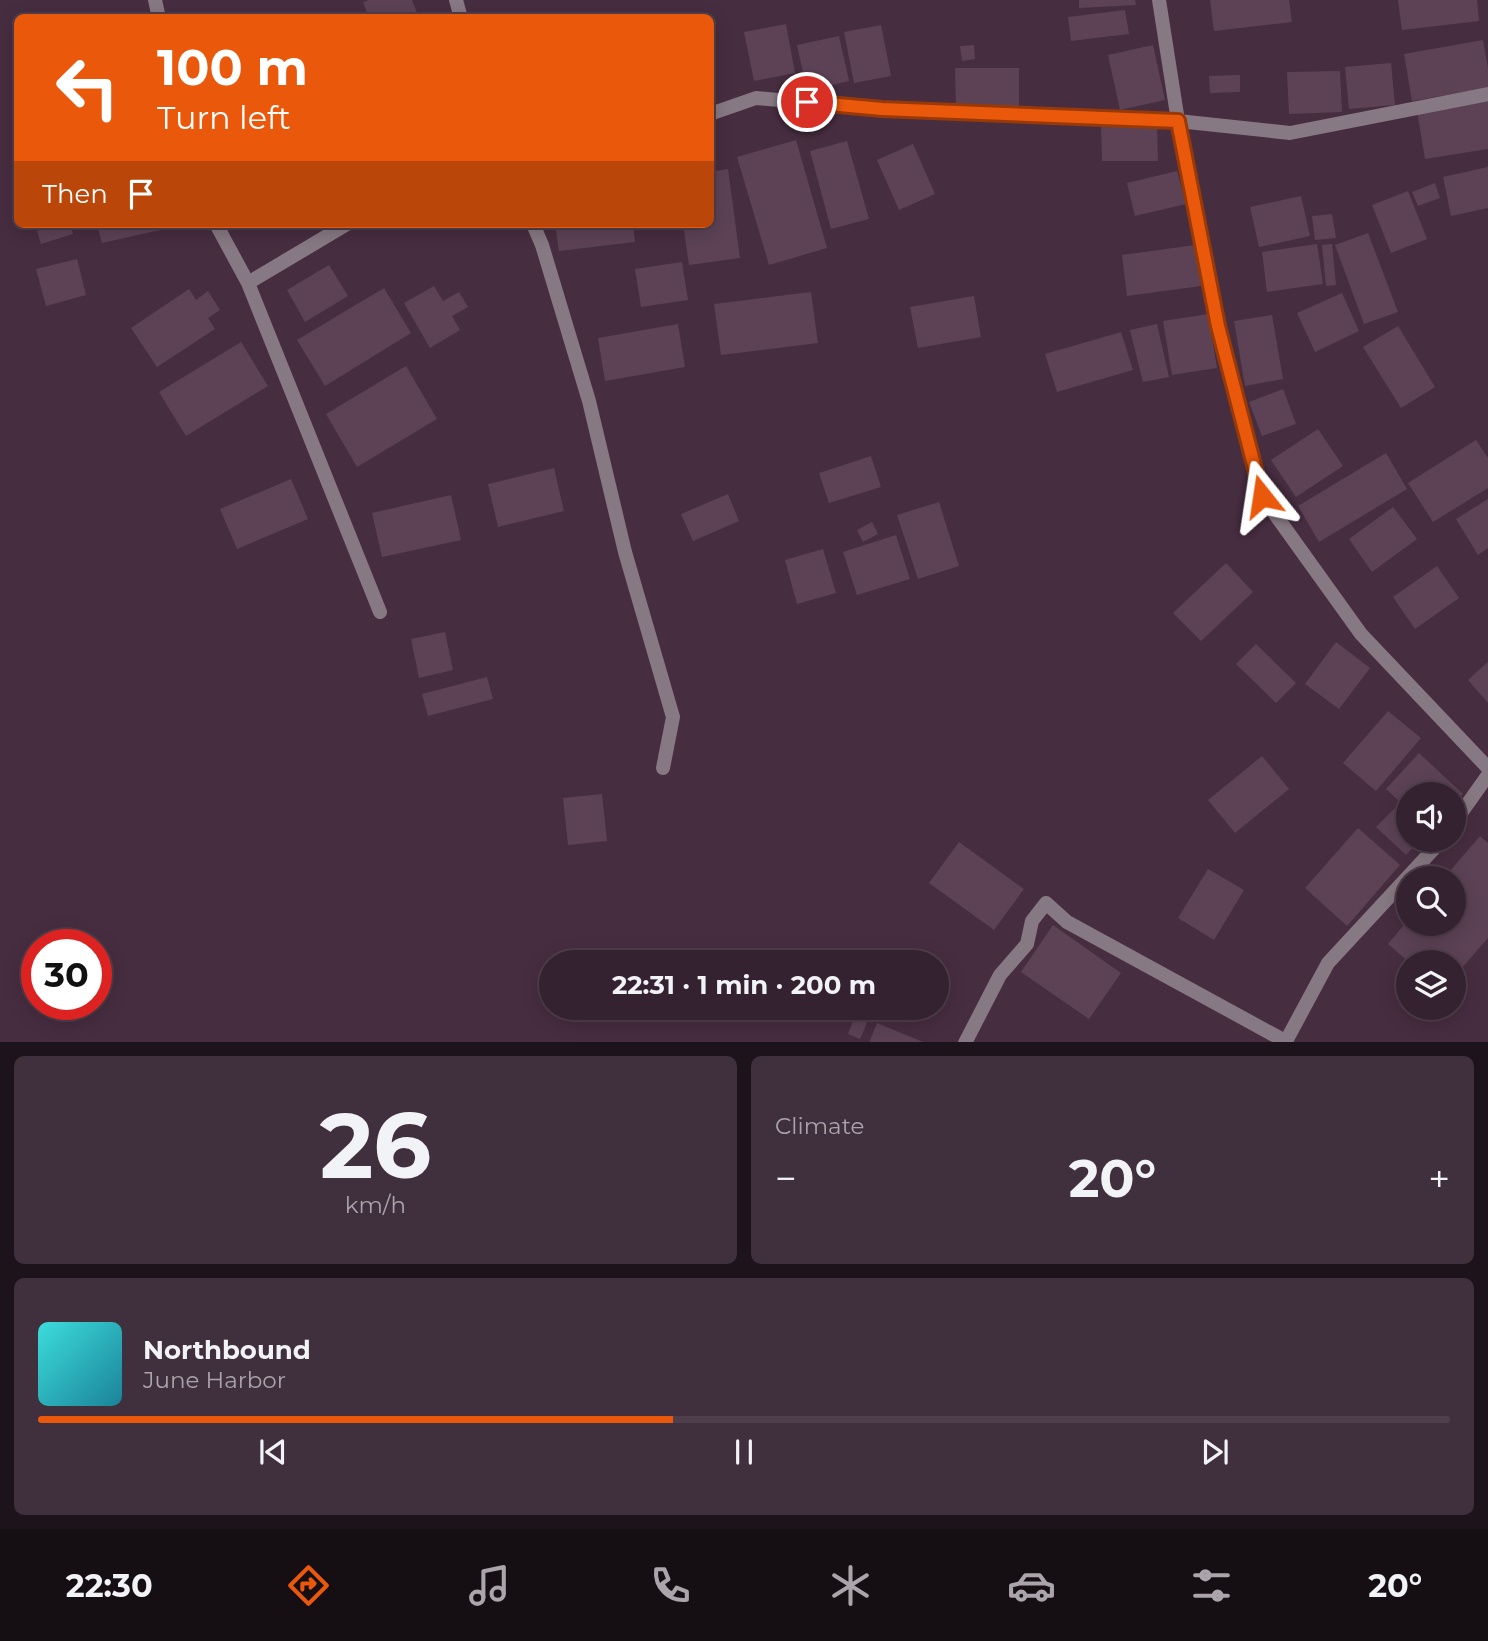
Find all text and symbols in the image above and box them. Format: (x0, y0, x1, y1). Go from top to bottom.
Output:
text: 100 m (157, 38, 308, 97)
icon: left (42, 42, 133, 133)
pin (777, 72, 837, 132)
icon: arrive (788, 83, 826, 121)
text: Turn left (157, 98, 291, 137)
icon: arrive (122, 175, 160, 213)
text: Then (42, 178, 108, 210)
position arrow (1225, 459, 1299, 533)
map controls (1396, 782, 1466, 1020)
button: sound (1396, 782, 1466, 852)
button: search (1396, 866, 1466, 936)
speed limit sign: 30 (21, 929, 112, 1020)
button: layers (1396, 950, 1466, 1020)
text: 22:31 · 1 min · 200 m (612, 969, 876, 1001)
text: 26 (320, 1090, 431, 1201)
text: Climate (775, 1112, 864, 1140)
text: 20° (1069, 1147, 1156, 1210)
text: − (775, 1155, 797, 1202)
text: + (1428, 1155, 1450, 1202)
text: km/h (345, 1191, 406, 1219)
text: Northbound (143, 1334, 311, 1366)
text: June Harbor (143, 1366, 286, 1394)
icon: previous (254, 1433, 292, 1471)
icon: pause (725, 1433, 763, 1471)
icon: next (1196, 1433, 1234, 1471)
icon: directions (284, 1561, 333, 1610)
icon: music (465, 1561, 514, 1610)
icon: phone (646, 1561, 695, 1610)
icon: climate (826, 1561, 875, 1610)
icon: car (1007, 1561, 1056, 1610)
icon: filters (1187, 1561, 1236, 1610)
text: 22:30 (66, 1566, 153, 1605)
text: 20° (1368, 1566, 1422, 1605)

